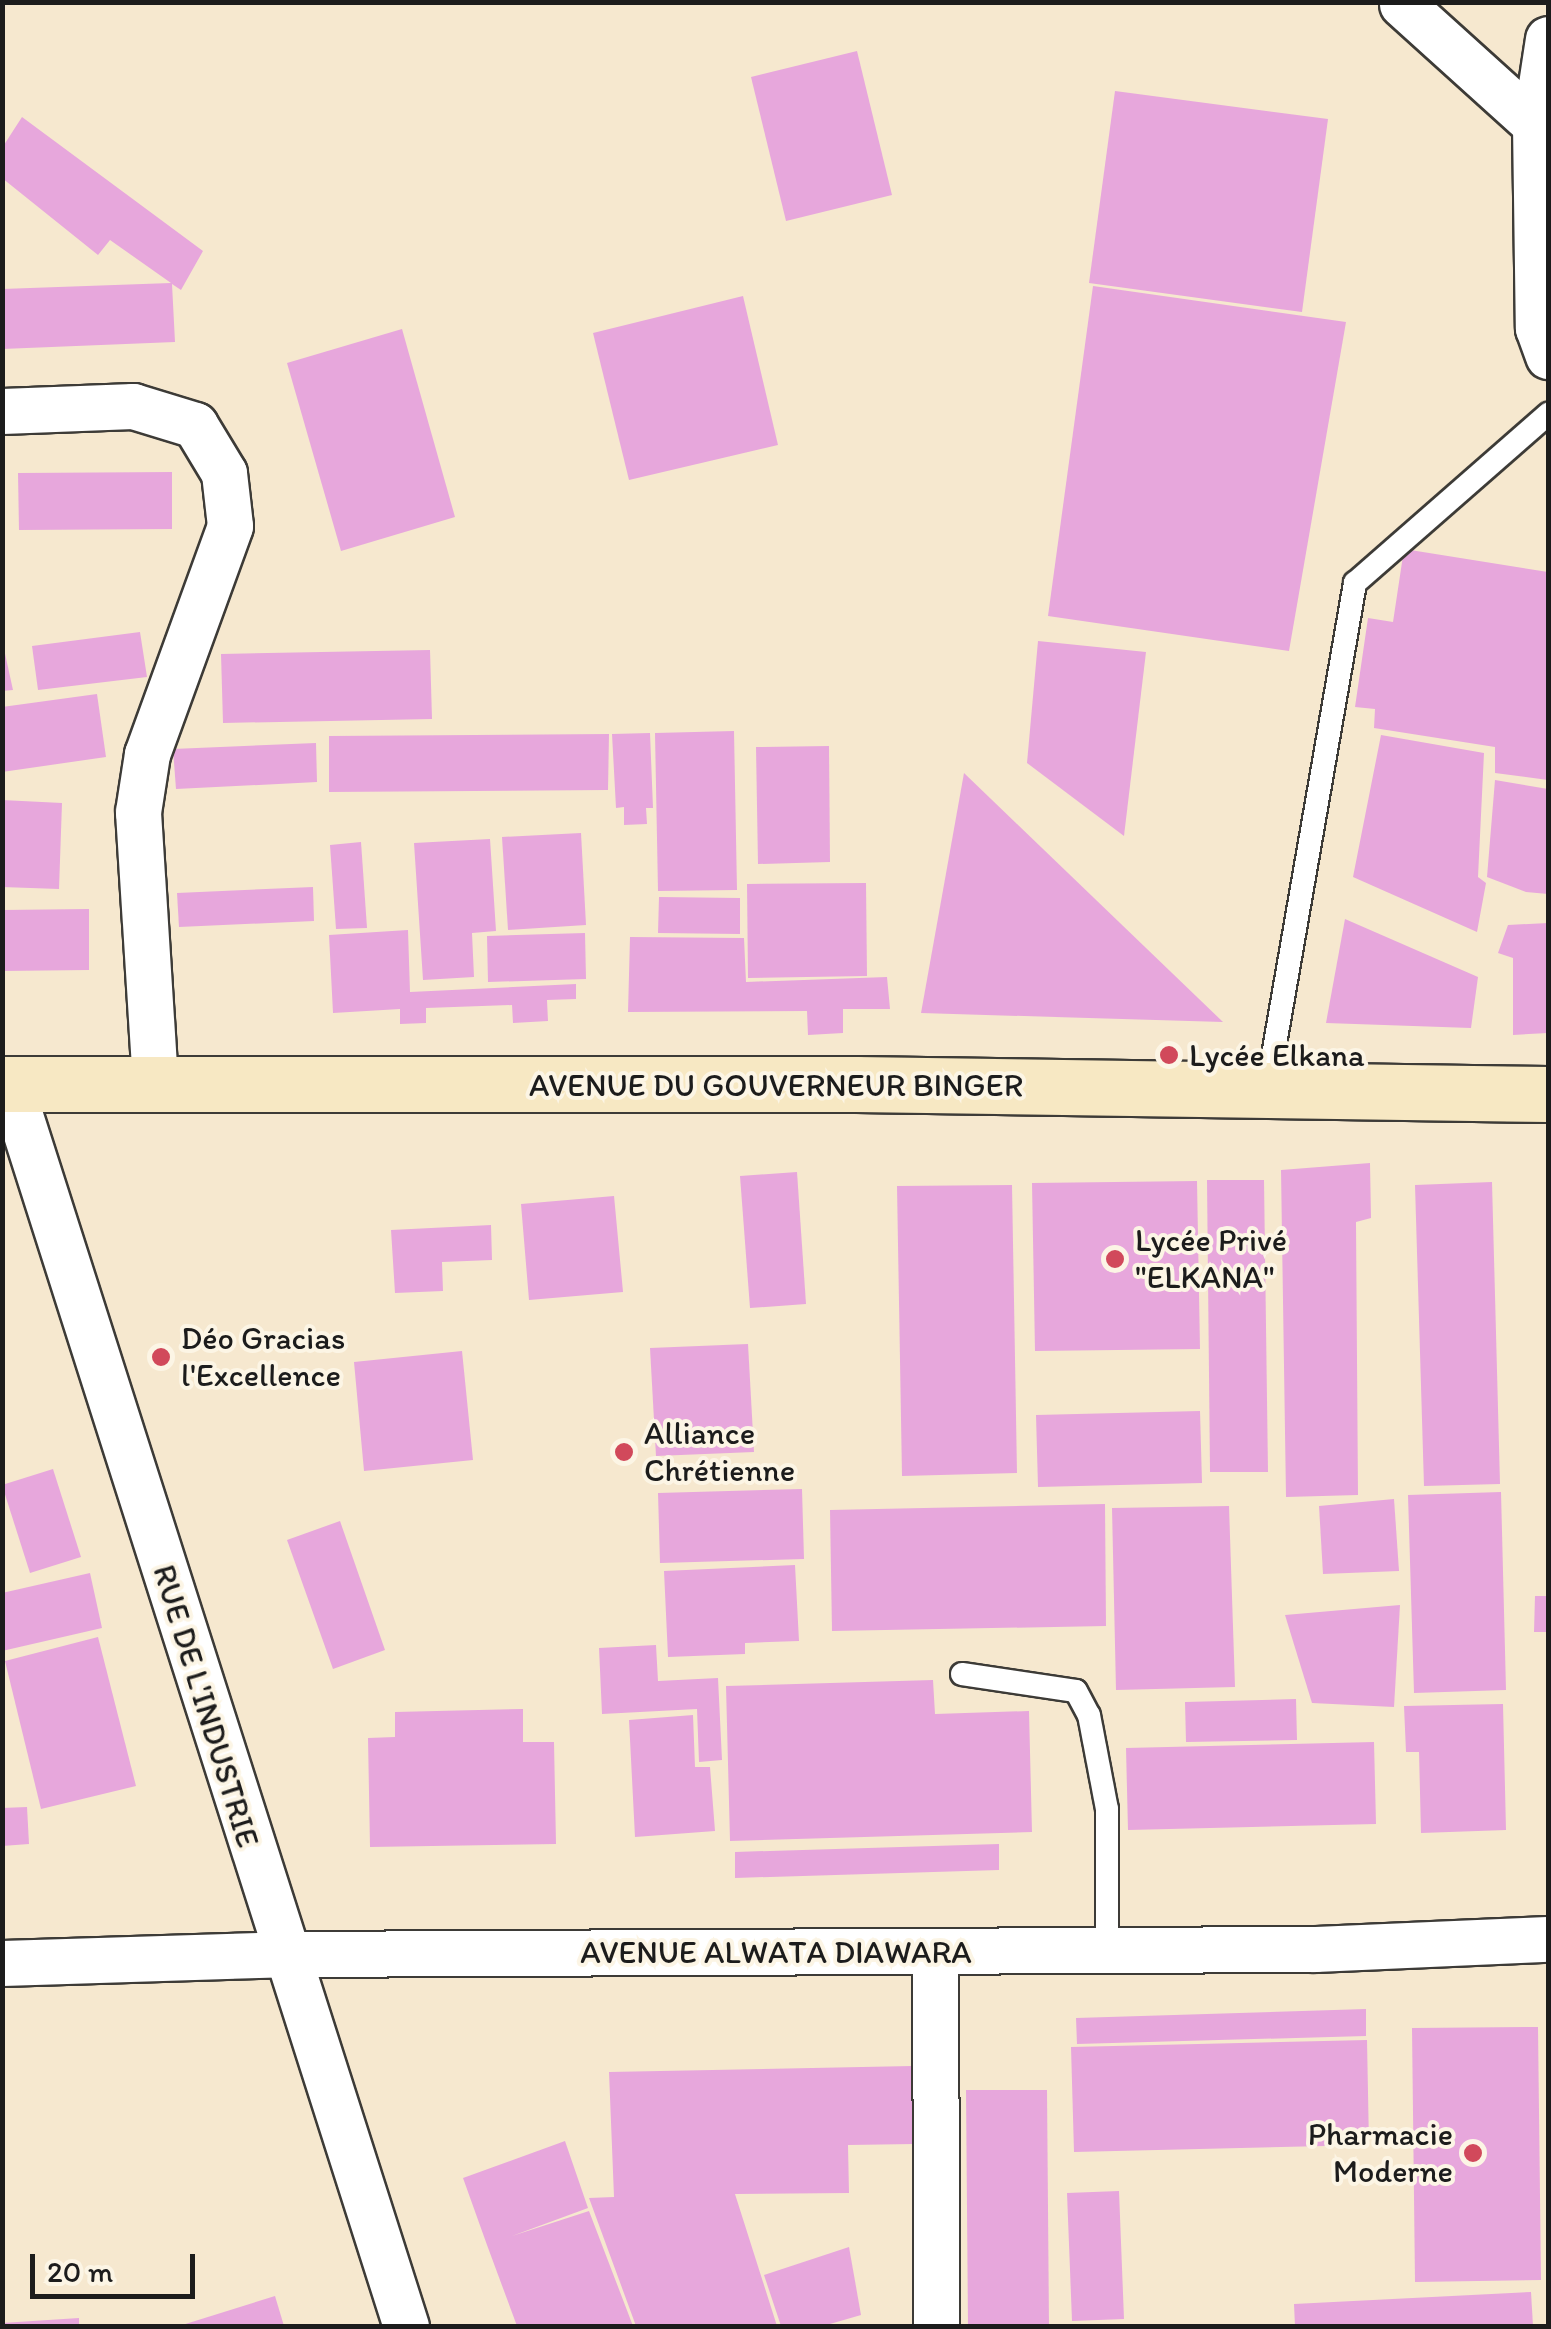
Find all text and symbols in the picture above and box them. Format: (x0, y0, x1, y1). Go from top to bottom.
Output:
place label: Lycée Elkana (1189, 1036, 1365, 1074)
marker: Lycée Elkana (1158, 1044, 1180, 1066)
street label: AVENUE DU GOUVERNEUR BINGER (527, 1066, 1025, 1104)
place label: Lycée Privé "ELKANA" (1135, 1222, 1287, 1297)
marker: Lycée Privé "ELKANA" (1104, 1248, 1126, 1270)
place label: Déo Gracias l'Excellence (181, 1320, 346, 1395)
marker: Déo Gracias l'Excellence (150, 1346, 172, 1368)
place label: Alliance Chrétienne (644, 1415, 795, 1490)
marker: Alliance Chrétienne (613, 1441, 635, 1463)
street label: RUE DE L'INDUSTRIE (145, 1559, 267, 1853)
street label: AVENUE ALWATA DIAWARA (578, 1933, 974, 1971)
place label: Pharmacie Moderne (1308, 2116, 1453, 2191)
marker: Pharmacie Moderne (1462, 2142, 1484, 2164)
scale bar (35, 2234, 200, 2296)
text: 20 m (47, 2253, 113, 2290)

